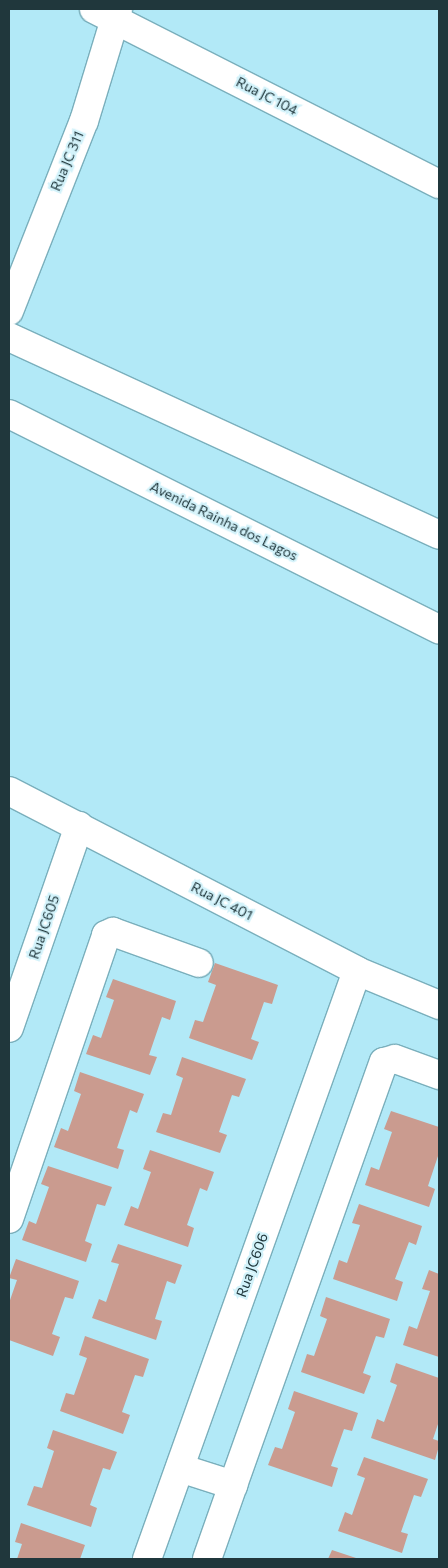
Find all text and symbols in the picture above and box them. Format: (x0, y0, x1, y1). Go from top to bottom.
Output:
street label: Rua JC 104 (233, 73, 301, 119)
street label: Rua JC 311 (47, 129, 87, 193)
street label: Avenida Rainha dos Lagos (147, 478, 301, 564)
street label: Rua JC 401 (188, 878, 256, 924)
street label: Rua JC605 (25, 893, 63, 961)
street label: Rua JC606 (233, 1231, 271, 1299)

